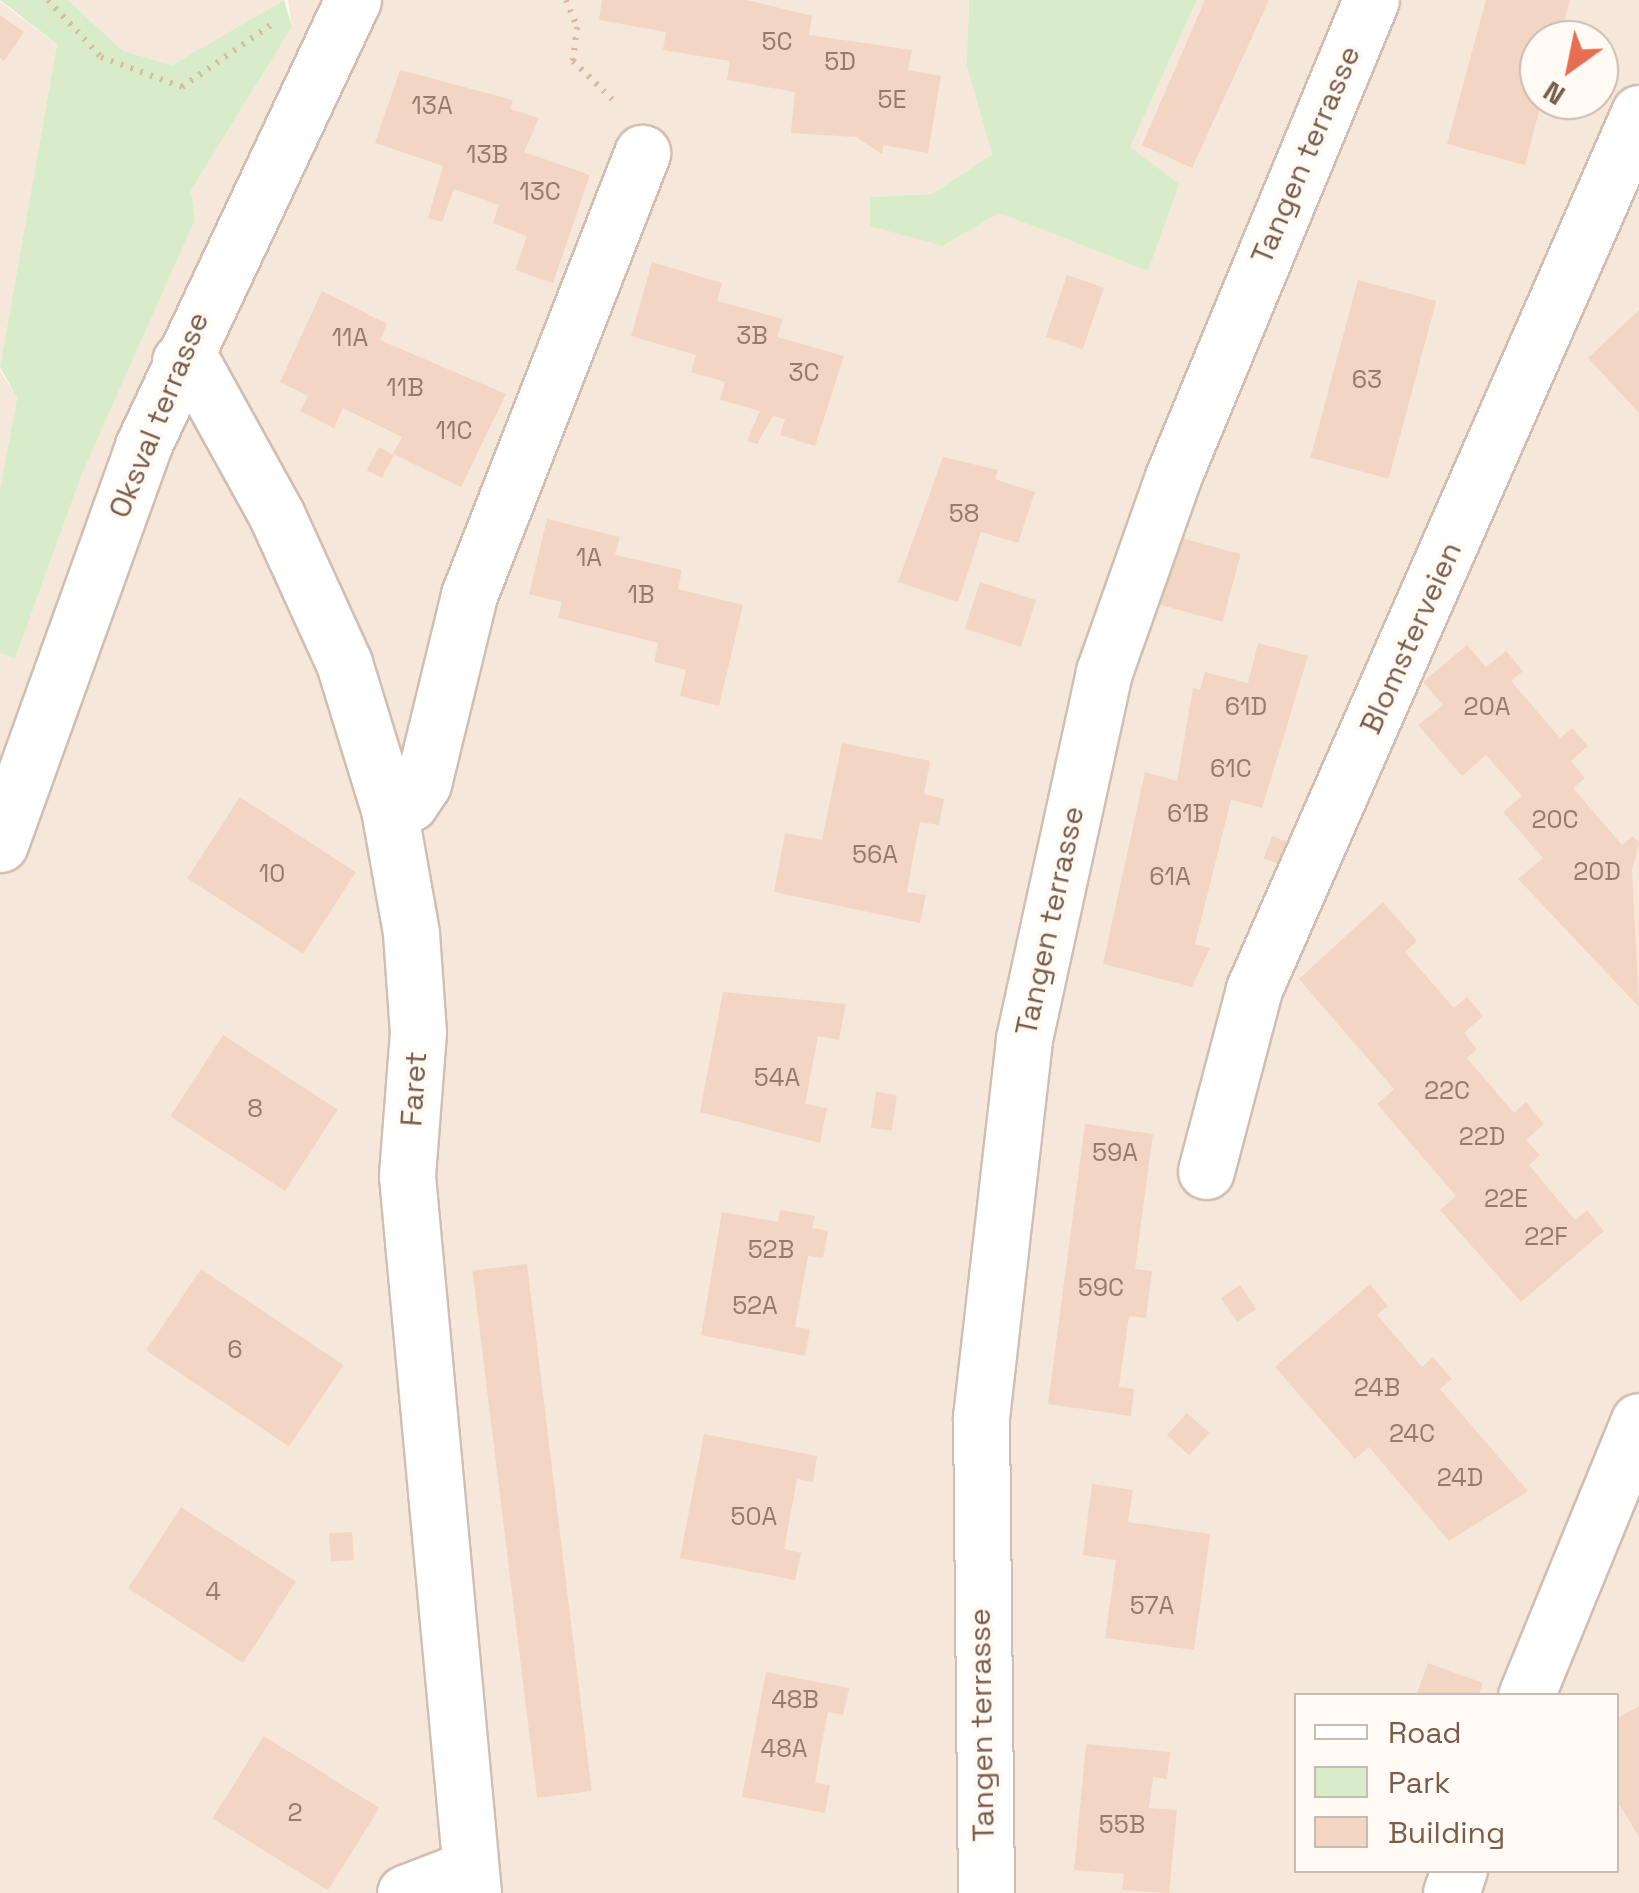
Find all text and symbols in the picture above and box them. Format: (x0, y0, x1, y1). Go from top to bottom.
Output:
north arrow (1519, 20, 1619, 120)
house number: 5C (761, 26, 793, 56)
street label: Tangen terrasse (1244, 41, 1368, 269)
house number: 5D (824, 46, 856, 76)
text: N (1536, 73, 1571, 114)
house number: 5E (877, 84, 907, 114)
house number: 13A (411, 90, 453, 120)
house number: 13B (466, 139, 508, 169)
house number: 13C (519, 176, 561, 206)
street label: Oksval terrasse (101, 307, 217, 523)
house number: 3B (736, 320, 768, 350)
house number: 11A (332, 322, 368, 352)
house number: 3C (788, 357, 820, 387)
house number: 63 (1352, 364, 1382, 394)
house number: 11B (386, 372, 424, 402)
house number: 11C (436, 415, 472, 445)
house number: 58 (949, 498, 979, 528)
street label: Blomsterveien (1353, 537, 1469, 739)
house number: 1A (576, 542, 602, 572)
house number: 1B (628, 579, 654, 609)
house number: 61D (1225, 691, 1267, 721)
house number: 20A (1464, 691, 1510, 721)
house number: 61C (1210, 753, 1252, 783)
house number: 61B (1167, 798, 1209, 828)
street label: Tangen terrasse (1008, 803, 1092, 1039)
house number: 20C (1531, 804, 1579, 834)
house number: 56A (852, 839, 898, 869)
house number: 20D (1573, 856, 1621, 886)
house number: 10 (259, 858, 285, 888)
house number: 61A (1149, 861, 1191, 891)
street label: Faret (393, 1050, 435, 1128)
house number: 54A (754, 1062, 800, 1092)
house number: 22C (1424, 1075, 1470, 1105)
house number: 8 (247, 1093, 263, 1123)
house number: 22D (1459, 1121, 1505, 1151)
house number: 59A (1092, 1137, 1138, 1167)
house number: 22E (1484, 1183, 1528, 1213)
house number: 22F (1524, 1221, 1568, 1251)
house number: 52B (748, 1234, 794, 1264)
house number: 59C (1078, 1272, 1124, 1302)
house number: 52A (732, 1290, 778, 1320)
house number: 6 (227, 1334, 243, 1364)
house number: 24B (1354, 1372, 1400, 1402)
house number: 24C (1389, 1418, 1435, 1448)
house number: 24D (1437, 1462, 1483, 1492)
house number: 50A (731, 1501, 777, 1531)
house number: 4 (205, 1576, 221, 1606)
house number: 57A (1130, 1590, 1174, 1620)
street label: Tangen terrasse (962, 1608, 1002, 1842)
house number: 48B (771, 1684, 819, 1714)
legend (1294, 1693, 1619, 1873)
text: Road (1388, 1713, 1462, 1752)
house number: 48A (761, 1733, 807, 1763)
text: Park (1388, 1763, 1450, 1802)
house number: 2 (287, 1797, 303, 1827)
house number: 55B (1099, 1809, 1145, 1839)
text: Building (1388, 1813, 1505, 1852)

